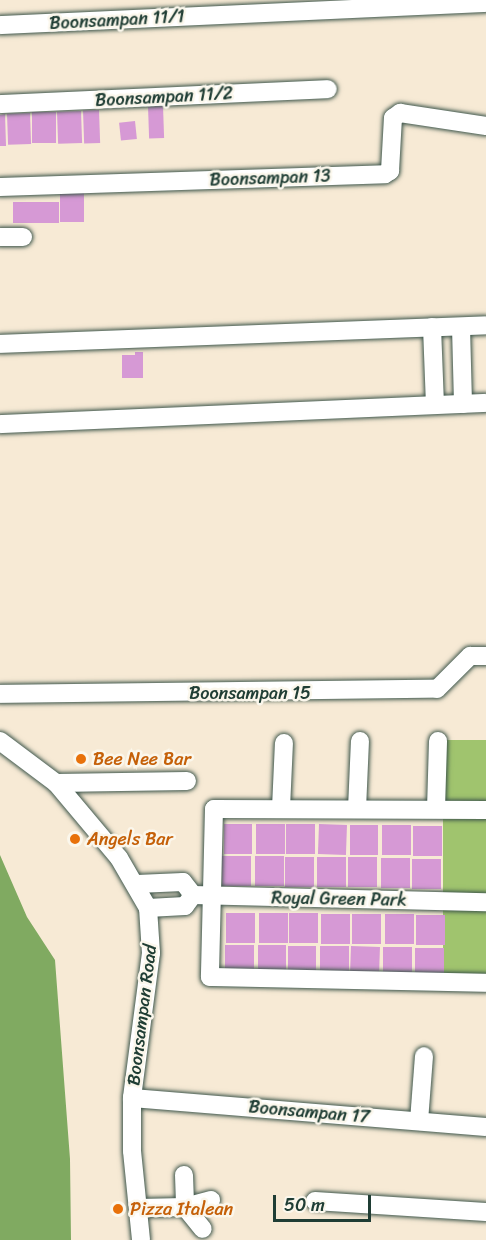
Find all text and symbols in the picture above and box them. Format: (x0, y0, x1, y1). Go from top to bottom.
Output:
street label: Boonsampan 11/1 (49, 6, 185, 34)
street label: Boonsampan 11/2 (94, 83, 234, 111)
street label: Boonsampan 13 (209, 165, 331, 191)
street label: Boonsampan 15 (189, 682, 311, 704)
place label: Bee Nee Bar (93, 748, 191, 770)
marker: Bee Nee Bar (74, 752, 88, 766)
place label: Angels Bar (87, 828, 173, 850)
marker: Angels Bar (68, 832, 82, 846)
street label: Royal Green Park (271, 887, 407, 911)
street label: Boonsampan Road (123, 943, 161, 1087)
street label: Boonsampan 17 (248, 1096, 370, 1128)
scale bar (276, 1183, 374, 1221)
text: 50 m (284, 1189, 325, 1221)
place label: Pizza Italean (130, 1198, 234, 1220)
marker: Pizza Italean (111, 1202, 125, 1216)

